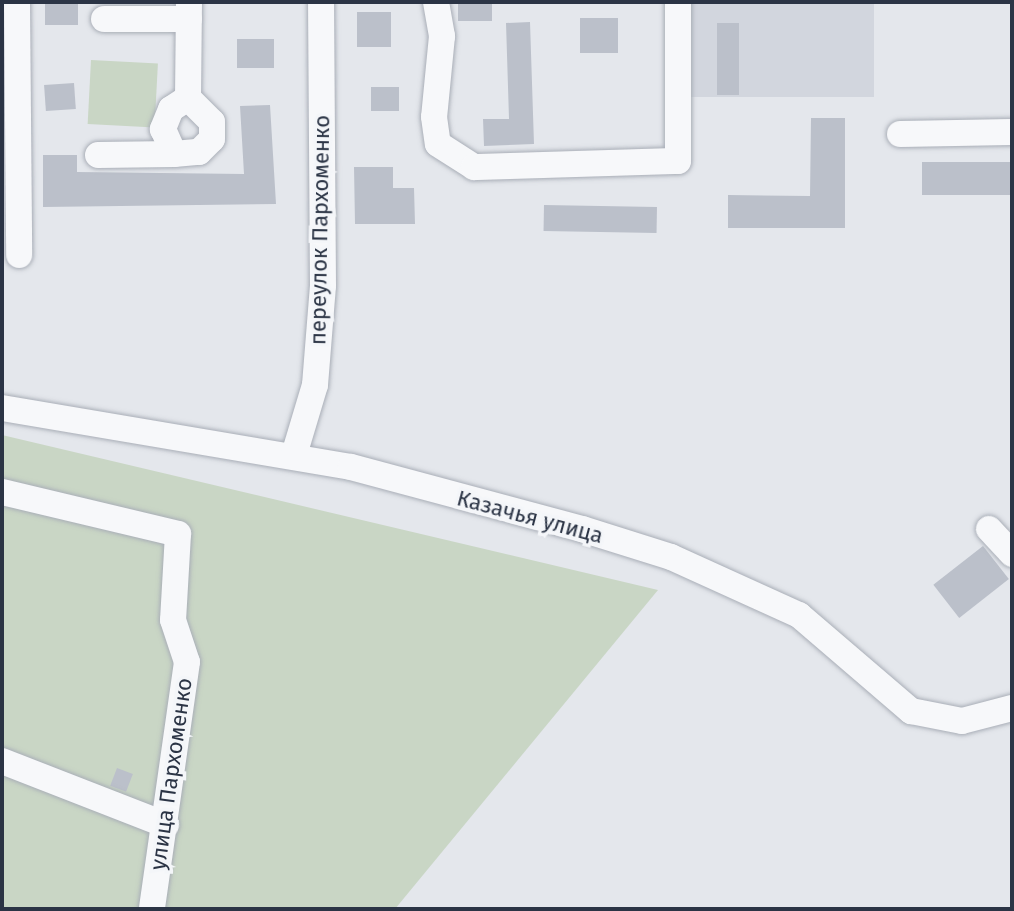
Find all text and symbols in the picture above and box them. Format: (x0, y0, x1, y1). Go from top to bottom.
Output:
street label: переулок Пархоменко (305, 115, 335, 345)
street label: Казачья улица (454, 485, 606, 549)
street label: улица Пархоменко (144, 676, 198, 872)

